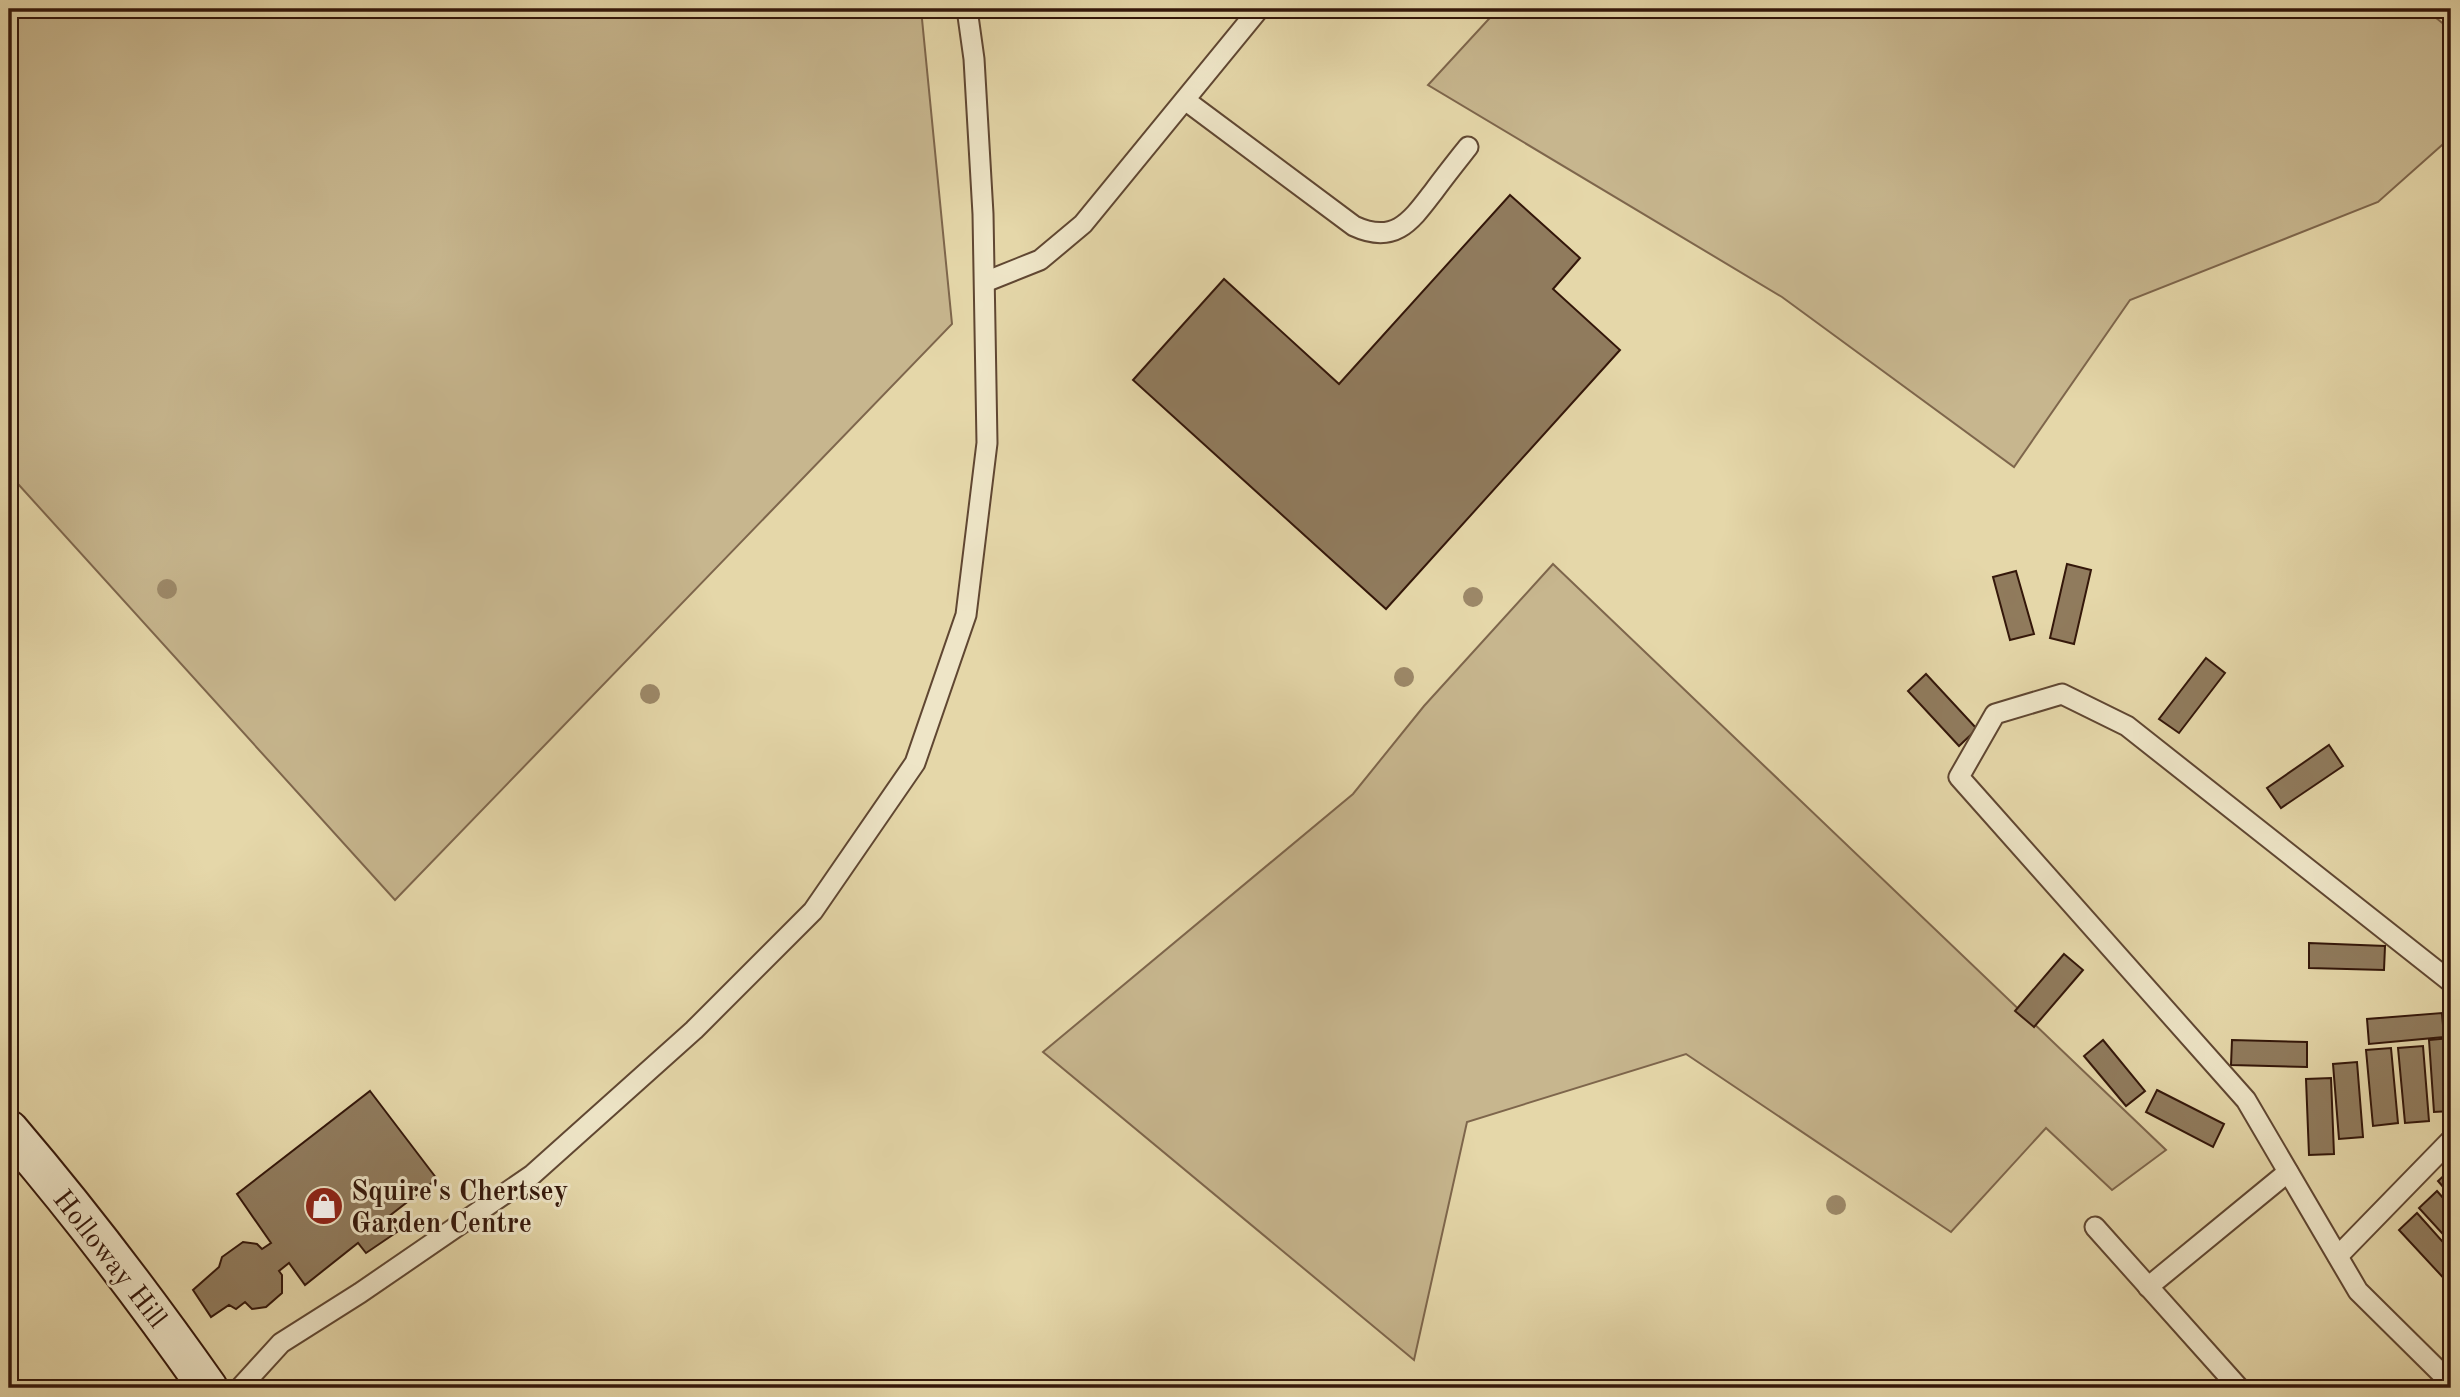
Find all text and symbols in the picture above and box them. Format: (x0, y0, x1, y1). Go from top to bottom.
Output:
place label: Squire's Chertsey Garden Centre (351, 1179, 568, 1239)
shop icon: Squire's Chertsey Garden Centre (303, 1185, 345, 1227)
street label: Holloway Hill (46, 1186, 171, 1334)

